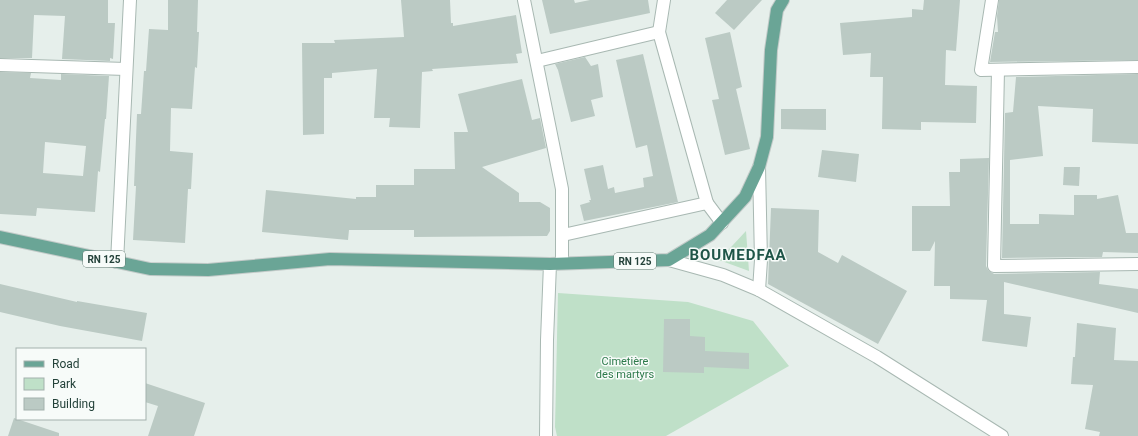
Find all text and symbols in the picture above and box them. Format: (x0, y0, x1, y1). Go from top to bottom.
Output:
district label: BOUMEDFAA (689, 246, 787, 264)
road number: RN 125 (83, 251, 125, 267)
road number: RN 125 (614, 253, 656, 269)
legend (16, 348, 146, 420)
park label: Cimetière des martyrs (596, 355, 654, 381)
text: Road (52, 357, 80, 371)
text: Park (52, 377, 77, 391)
text: Building (52, 397, 95, 411)

